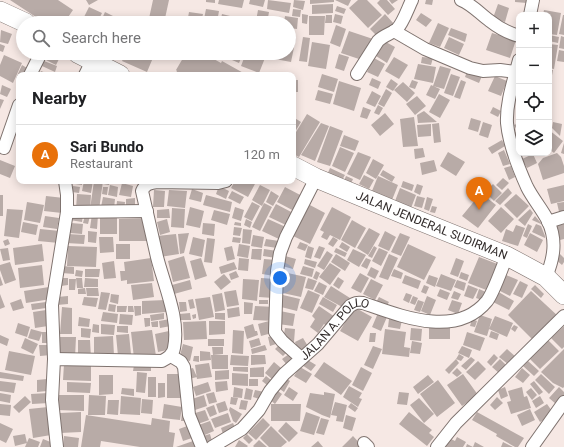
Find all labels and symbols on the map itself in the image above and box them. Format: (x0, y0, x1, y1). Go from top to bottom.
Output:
pin: A (466, 177, 492, 210)
street label: JALAN JENDERAL SUDIRMAN (354, 188, 510, 262)
your location (270, 268, 290, 288)
street label: JALAN A. POLLO (297, 295, 371, 363)

